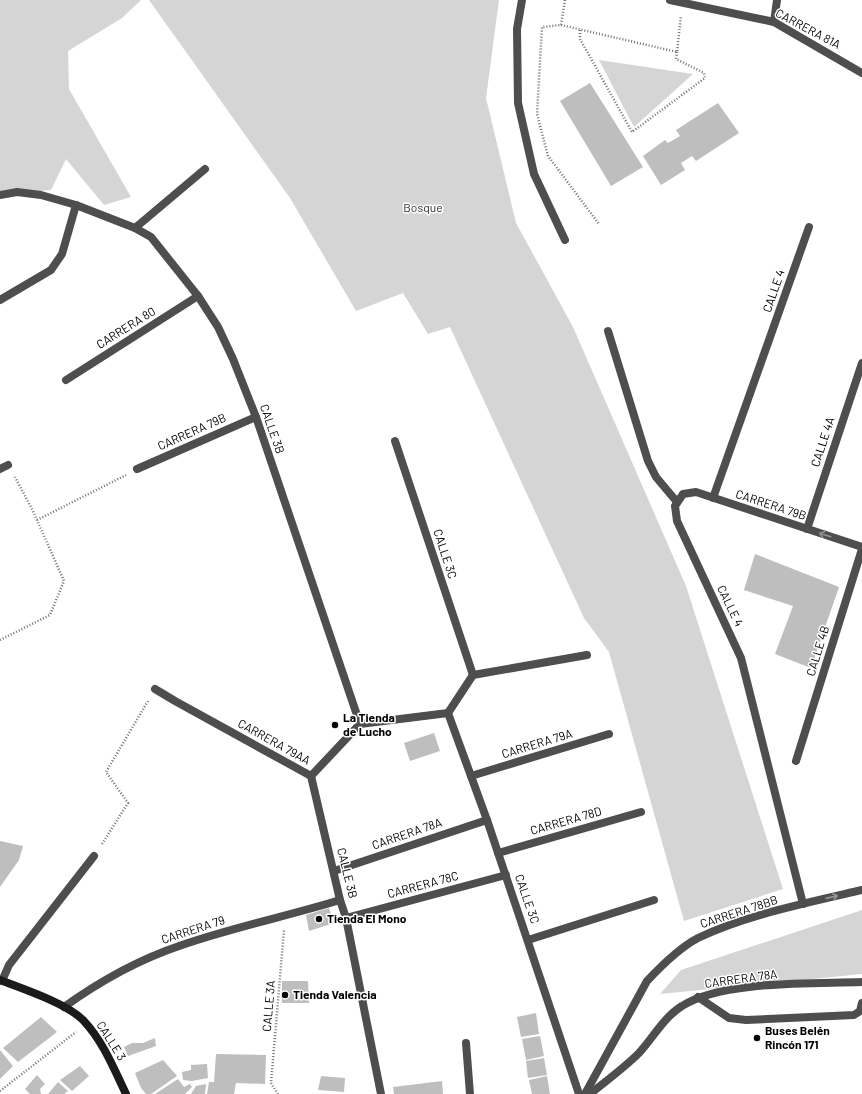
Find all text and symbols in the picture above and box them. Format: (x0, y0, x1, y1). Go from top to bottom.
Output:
street label: CARRERA 81A (774, 5, 843, 51)
park label: Bosque (403, 200, 443, 214)
street label: CALLE 4 (759, 267, 787, 314)
street label: CARRERA 80 (93, 303, 158, 351)
street label: CALLE 3B (258, 402, 288, 455)
street label: CARRERA 79B (155, 410, 228, 452)
street label: CALLE 4A (807, 415, 837, 468)
street label: CARRERA 79B (734, 486, 808, 522)
street label: CALLE 3C (431, 527, 461, 580)
one-way arrow (819, 531, 832, 538)
street label: CALLE 4 (715, 583, 747, 629)
street label: CALLE 4B (803, 624, 831, 678)
place label: La Tienda de Lucho (343, 710, 395, 738)
street label: CARRERA 79AA (236, 715, 313, 767)
marker: La Tienda de Lucho (330, 720, 340, 730)
street label: CARRERA 79A (500, 726, 574, 760)
street label: CARRERA 78D (529, 803, 603, 837)
street label: CARRERA 78A (370, 815, 444, 852)
street label: CALLE 3B (335, 846, 361, 899)
street label: CARRERA 78C (386, 868, 460, 900)
street label: CALLE 3C (513, 872, 543, 925)
street label: CARRERA 78BB (698, 892, 779, 930)
one-way arrow (826, 892, 839, 900)
place label: Tienda El Mono (327, 911, 407, 925)
street label: CARRERA 79 (159, 912, 226, 946)
marker: Tienda El Mono (314, 914, 324, 924)
street label: CARRERA 78A (704, 966, 778, 990)
street label: CALLE 3A (259, 980, 277, 1032)
place label: Tienda Valencia (293, 987, 377, 1001)
marker: Tienda Valencia (280, 990, 290, 1000)
street label: CALLE 3 (94, 1018, 129, 1063)
place label: Buses Belén Rincón 171 (765, 1023, 830, 1051)
marker: Buses Belén Rincón 171 (752, 1033, 762, 1043)

